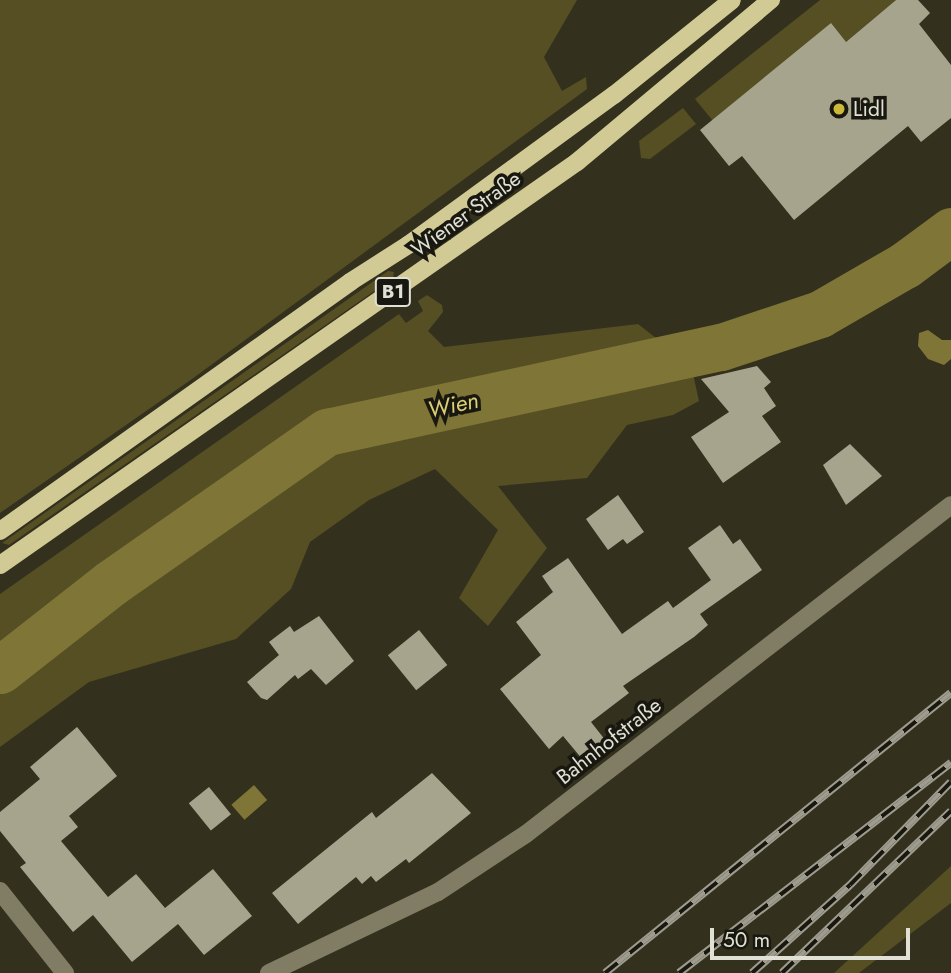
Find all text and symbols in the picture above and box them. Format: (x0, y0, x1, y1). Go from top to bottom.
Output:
place label: Lidl (853, 96, 885, 122)
marker: Lidl (831, 101, 847, 117)
street label: Wiener Straße (406, 166, 526, 262)
road number: B1 (374, 276, 412, 308)
water label: Wien (425, 386, 481, 424)
street label: Bahnhofstraße (552, 692, 666, 790)
scale bar (713, 914, 912, 958)
text: 50 m (723, 925, 770, 955)

